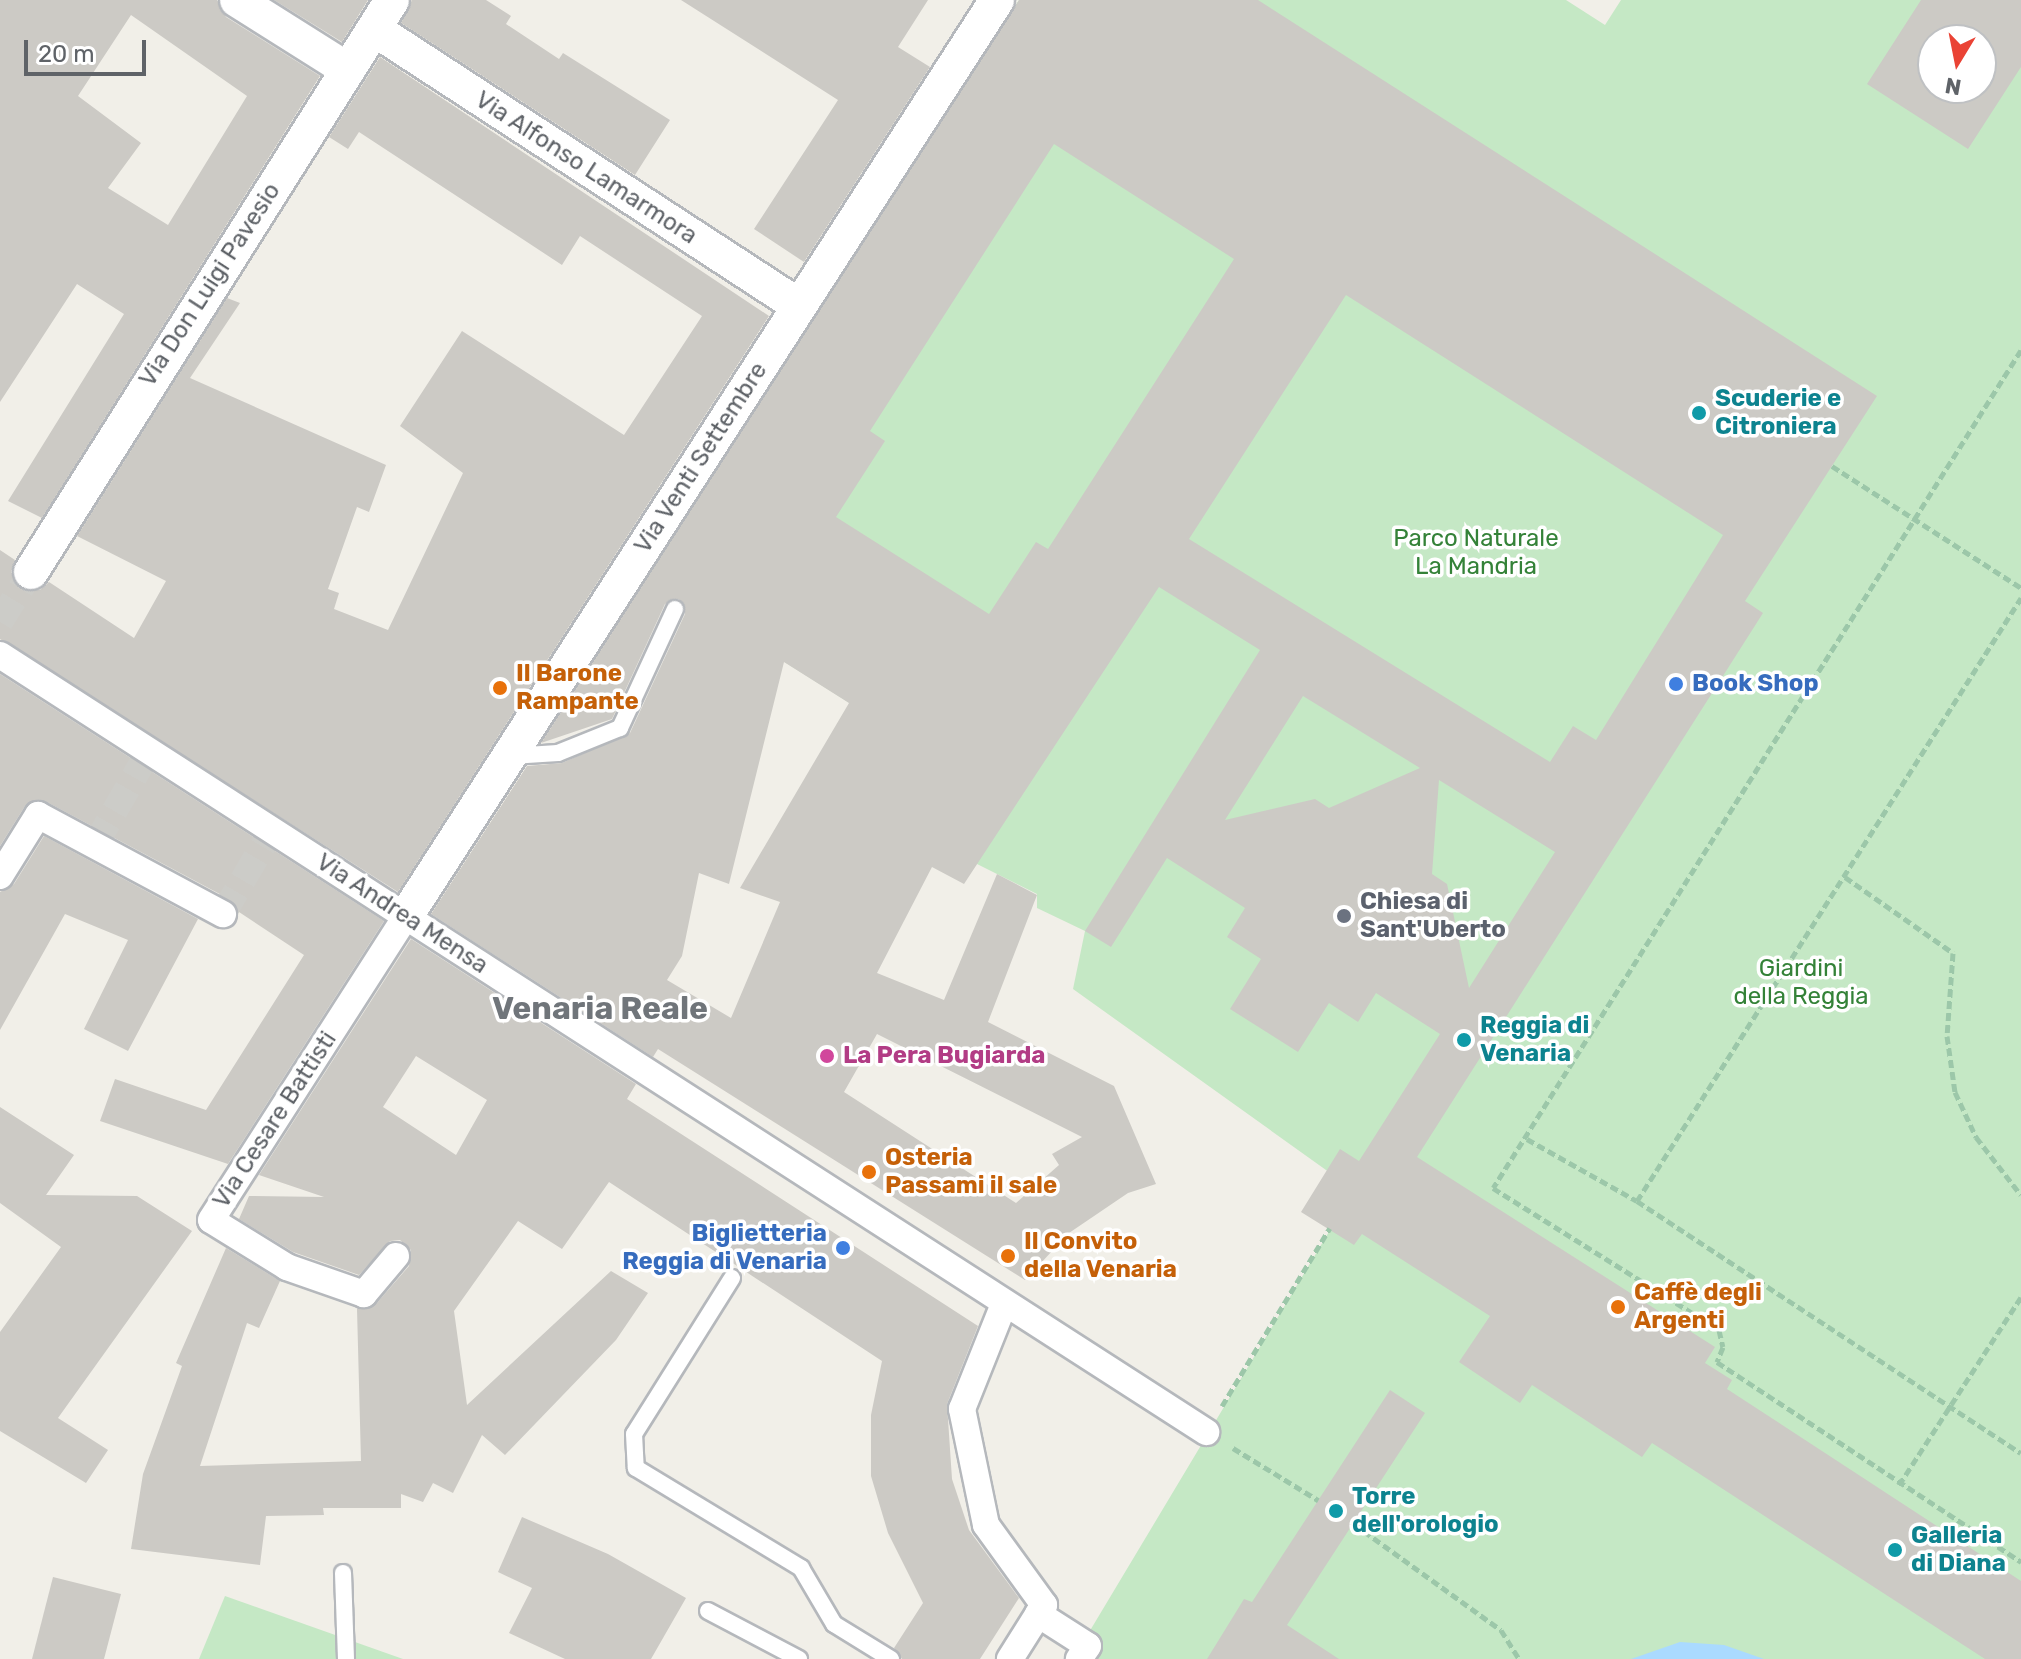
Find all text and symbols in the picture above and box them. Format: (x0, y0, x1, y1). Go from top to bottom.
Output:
scale bar (28, 24, 150, 74)
north arrow (1917, 24, 1997, 104)
text: 20 m (38, 40, 95, 68)
text: N (1943, 71, 1963, 101)
street label: Via Alfonso Lamarmora (469, 85, 703, 251)
street label: Via Don Luigi Pavesio (133, 178, 287, 392)
street label: Via Venti Settembre (628, 357, 774, 559)
place label: Scuderie e Citroniera (1715, 385, 1841, 441)
marker: Scuderie e Citroniera (1690, 404, 1708, 422)
park label: Parco Naturale La Mandria (1393, 525, 1559, 581)
place label: Il Barone Rampante (516, 660, 639, 716)
place label: Book Shop (1692, 670, 1819, 698)
marker: Book Shop (1667, 675, 1685, 693)
marker: Il Barone Rampante (491, 679, 509, 697)
street label: Via Andrea Mensa (311, 848, 493, 980)
place label: Chiesa di Sant'Uberto (1360, 888, 1506, 944)
marker: Chiesa di Sant'Uberto (1335, 907, 1353, 925)
park label: Giardini della Reggia (1733, 955, 1869, 1011)
district label: Venaria Reale (492, 989, 708, 1027)
place label: Reggia di Venaria (1480, 1012, 1589, 1068)
street label: Via Cesare Battisti (207, 1026, 343, 1214)
marker: Reggia di Venaria (1455, 1031, 1473, 1049)
place label: La Pera Bugiarda (843, 1042, 1045, 1070)
marker: La Pera Bugiarda (818, 1047, 836, 1065)
place label: Osteria Passami il sale (885, 1144, 1057, 1200)
marker: Osteria Passami il sale (860, 1163, 878, 1181)
place label: Biglietteria Reggia di Venaria (622, 1220, 827, 1276)
place label: Il Convito della Venaria (1024, 1228, 1178, 1284)
marker: Biglietteria Reggia di Venaria (834, 1239, 852, 1257)
marker: Il Convito della Venaria (999, 1247, 1017, 1265)
place label: Caffè degli Argenti (1634, 1279, 1762, 1335)
marker: Caffè degli Argenti (1609, 1298, 1627, 1316)
place label: Torre dell'orologio (1352, 1483, 1499, 1539)
marker: Torre dell'orologio (1327, 1502, 1345, 1520)
place label: Galleria di Diana (1911, 1522, 2006, 1578)
marker: Galleria di Diana (1886, 1541, 1904, 1559)

